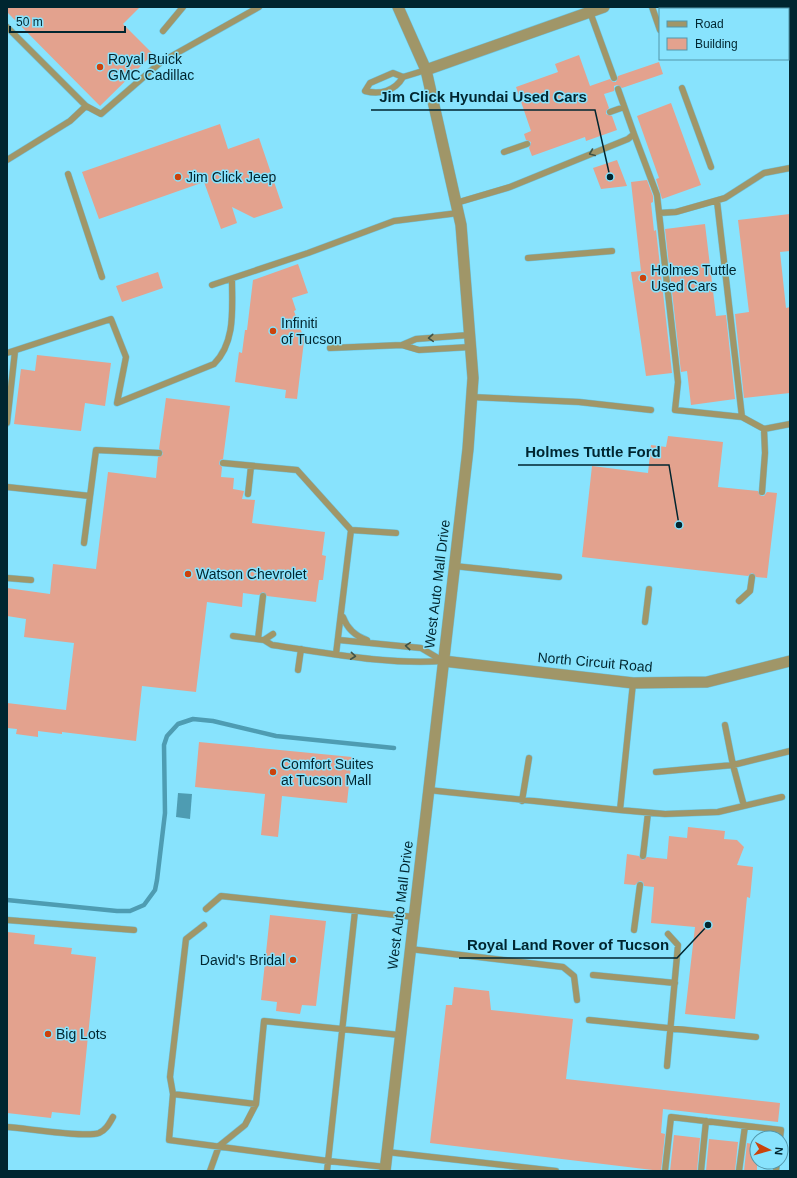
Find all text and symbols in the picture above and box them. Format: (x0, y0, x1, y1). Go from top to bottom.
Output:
scale bar (10, 8, 125, 34)
legend (659, 8, 789, 60)
text: 50 m (16, 15, 43, 29)
text: Road (695, 17, 724, 31)
text: Building (695, 37, 738, 51)
place label: Royal Buick GMC Cadillac (108, 51, 194, 83)
marker: Royal Buick GMC Cadillac (95, 62, 105, 72)
callout: Jim Click Hyundai Used Cars (371, 83, 595, 110)
text: Jim Click Hyundai Used Cars (379, 88, 587, 105)
one-way arrow (588, 149, 595, 157)
place label: Jim Click Jeep (186, 169, 276, 185)
marker: Jim Click Jeep (173, 172, 183, 182)
place label: Holmes Tuttle Used Cars (651, 262, 737, 294)
marker: Holmes Tuttle Used Cars (638, 273, 648, 283)
place label: Infiniti of Tucson (281, 315, 342, 347)
marker: Infiniti of Tucson (268, 326, 278, 336)
one-way arrow (428, 333, 434, 342)
callout: Holmes Tuttle Ford (518, 438, 669, 465)
text: Holmes Tuttle Ford (525, 443, 661, 460)
street label: West Auto Mall Drive (421, 518, 453, 649)
place label: Watson Chevrolet (196, 566, 307, 582)
marker: Watson Chevrolet (183, 569, 193, 579)
one-way arrow (405, 642, 411, 651)
street label: North Circuit Road (537, 649, 653, 675)
one-way arrow (350, 651, 356, 660)
place label: Comfort Suites at Tucson Mall (281, 756, 374, 788)
marker: Comfort Suites at Tucson Mall (268, 767, 278, 777)
street label: West Auto Mall Drive (384, 839, 416, 970)
callout: Royal Land Rover of Tucson (459, 931, 677, 958)
text: Royal Land Rover of Tucson (467, 936, 669, 953)
place label: David's Bridal (200, 952, 285, 968)
marker: David's Bridal (288, 955, 298, 965)
place label: Big Lots (56, 1026, 107, 1042)
marker: Big Lots (43, 1029, 53, 1039)
north arrow (749, 1130, 789, 1170)
text: N (773, 1146, 785, 1156)

